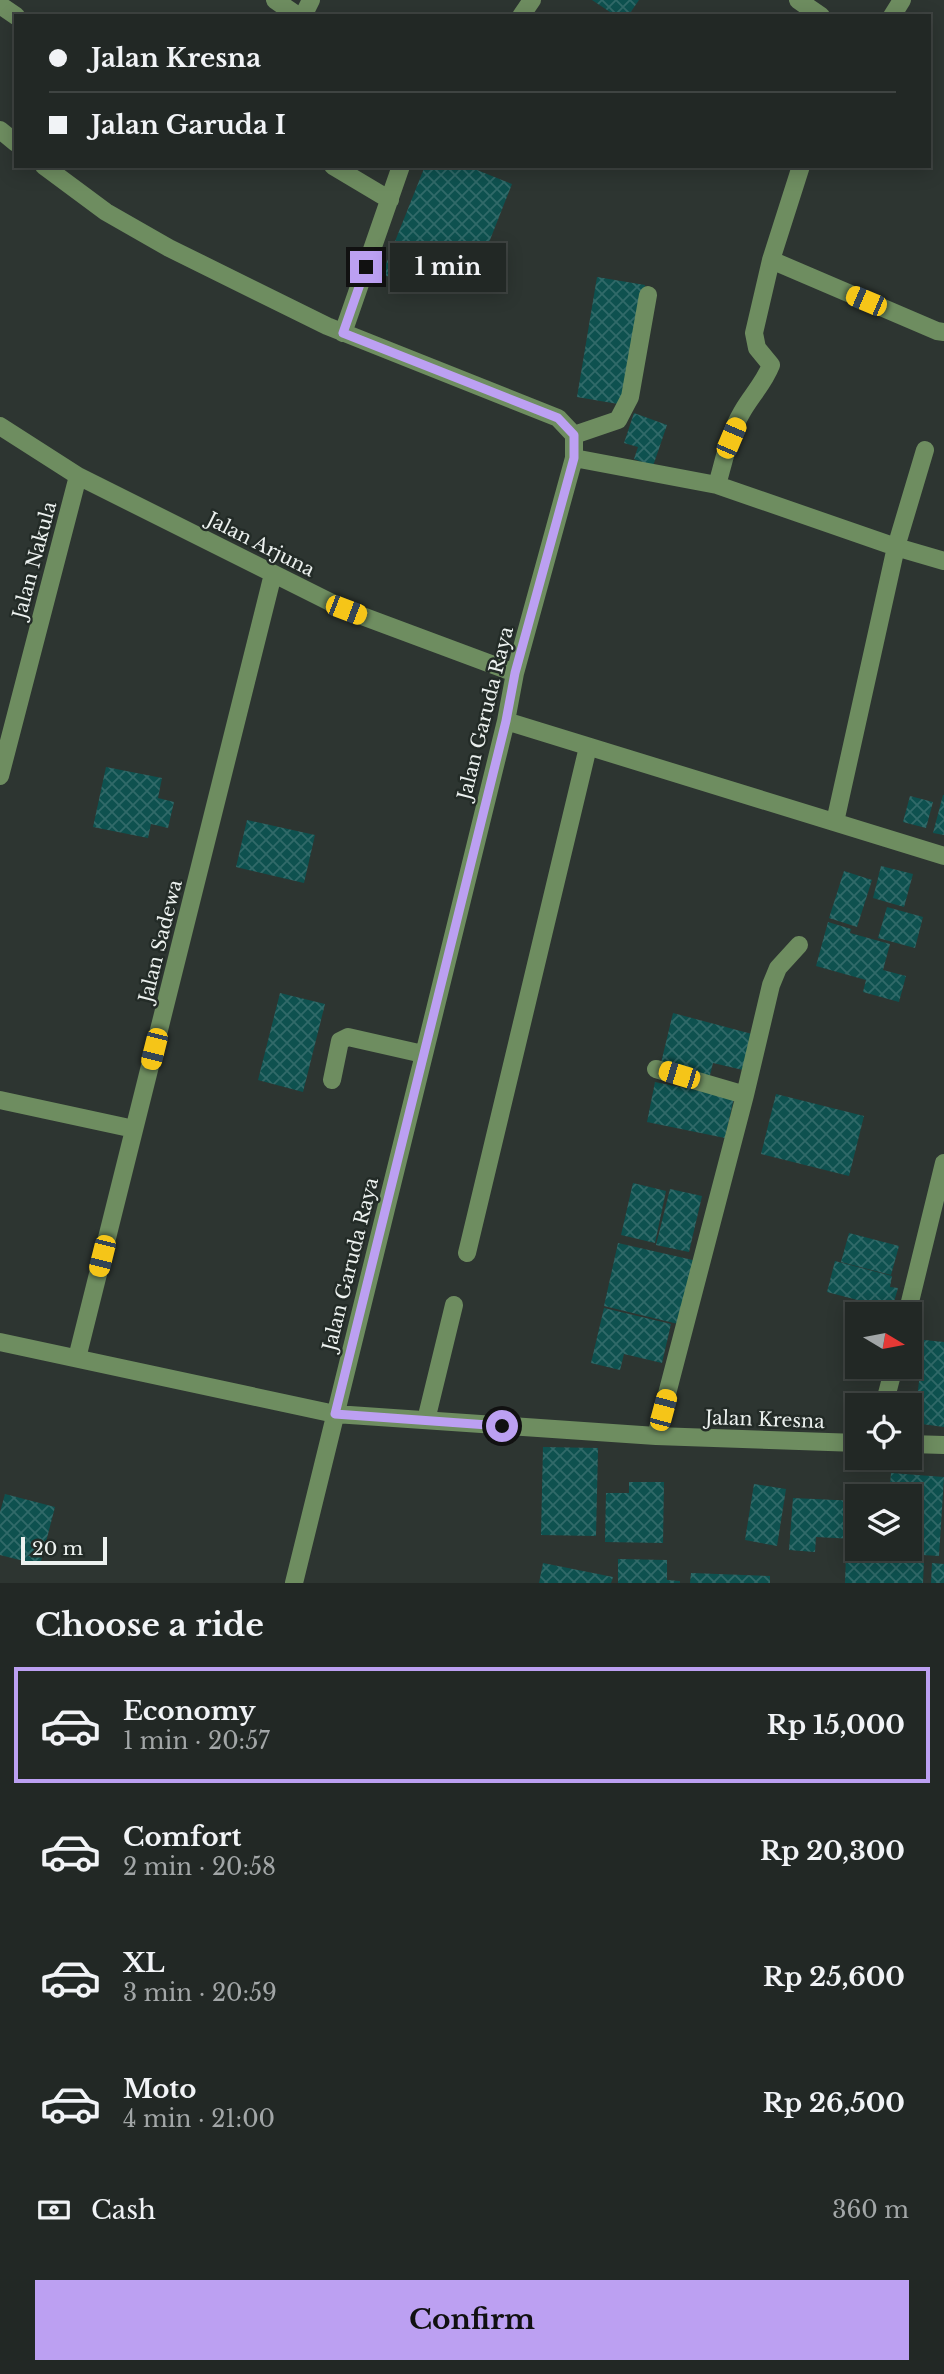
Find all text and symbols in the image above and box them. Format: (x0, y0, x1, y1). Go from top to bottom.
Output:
text: Jalan Kresna (91, 42, 261, 74)
text: Jalan Garuda I (91, 109, 286, 141)
callout: 1 min (390, 243, 506, 292)
route end (350, 251, 382, 283)
text: 1 min (415, 253, 481, 281)
car (843, 283, 890, 319)
car (714, 415, 749, 461)
street label: Jalan Nakula (7, 498, 61, 624)
street label: Jalan Arjuna (200, 506, 319, 582)
car (323, 593, 370, 627)
street label: Jalan Garuda Raya (452, 624, 518, 805)
street label: Jalan Sadewa (133, 877, 187, 1008)
car (139, 1026, 170, 1072)
car (656, 1059, 703, 1091)
street label: Jalan Garuda Raya (317, 1175, 383, 1356)
car (87, 1233, 118, 1279)
north arrow (845, 1302, 922, 1379)
map controls (845, 1302, 922, 1561)
car (648, 1387, 679, 1433)
button: locate (845, 1393, 922, 1470)
street label: Jalan Kresna (702, 1406, 826, 1433)
route start (486, 1410, 518, 1442)
button: layers (845, 1484, 922, 1561)
scale bar (21, 1534, 107, 1566)
text: 20 m (32, 1537, 83, 1560)
text: Choose a ride (35, 1605, 264, 1645)
icon: car (39, 1694, 102, 1757)
text: Economy (123, 1695, 256, 1727)
text: Rp 15,000 (767, 1709, 905, 1741)
text: 1 min · 20:57 (123, 1727, 270, 1755)
icon: car (39, 1820, 102, 1883)
text: Comfort (123, 1821, 241, 1853)
text: Rp 20,300 (760, 1835, 905, 1867)
text: 2 min · 20:58 (123, 1853, 276, 1881)
icon: car (39, 1946, 102, 2009)
text: XL (123, 1947, 165, 1979)
text: Rp 25,600 (763, 1961, 905, 1993)
text: 3 min · 20:59 (123, 1979, 277, 2007)
icon: car (39, 2072, 102, 2135)
text: Moto (123, 2073, 196, 2105)
text: Rp 26,500 (763, 2087, 905, 2119)
text: 4 min · 21:00 (123, 2105, 275, 2133)
icon: cash (35, 2191, 73, 2229)
text: Cash (91, 2194, 156, 2226)
text: 360 m (832, 2196, 909, 2224)
button: Confirm (35, 2280, 909, 2360)

